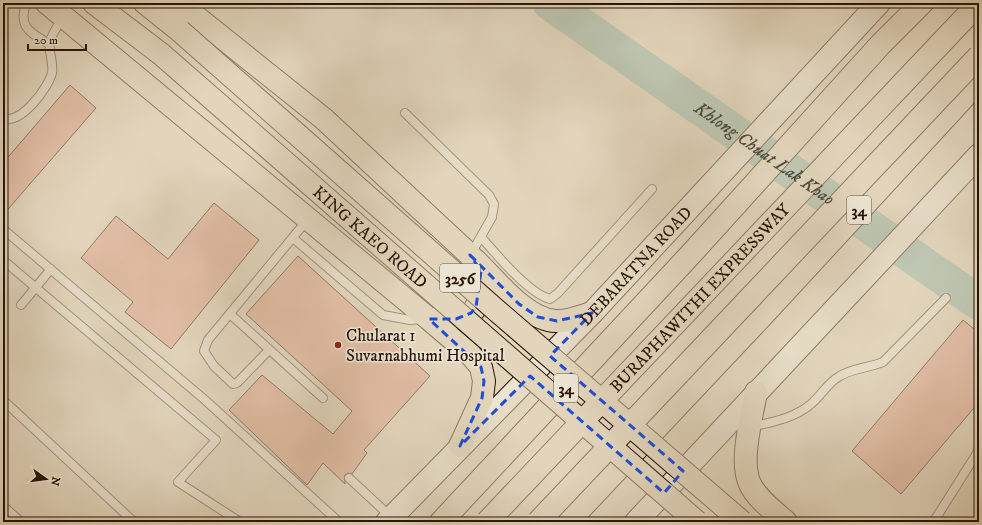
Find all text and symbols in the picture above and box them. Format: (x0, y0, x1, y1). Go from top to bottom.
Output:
scale bar (28, 26, 86, 52)
text: 20 m (34, 33, 58, 48)
water label: Khlong Chuat Lak Khao (689, 97, 839, 211)
street label: KING KAEO ROAD (308, 181, 432, 294)
road number: 34 (847, 196, 871, 224)
street label: BURAPHAWITHI EXPRESSWAY (605, 199, 795, 398)
street label: DEBARATNA ROAD (575, 202, 697, 331)
road number: 3256 (440, 264, 480, 292)
place label: Chularat 1 Suvarnabhumi Hospital (346, 325, 505, 367)
marker: Chularat 1 Suvarnabhumi Hospital (333, 340, 343, 350)
road number: 34 (554, 374, 578, 402)
north arrow (26, 459, 66, 499)
text: N (47, 475, 63, 487)

